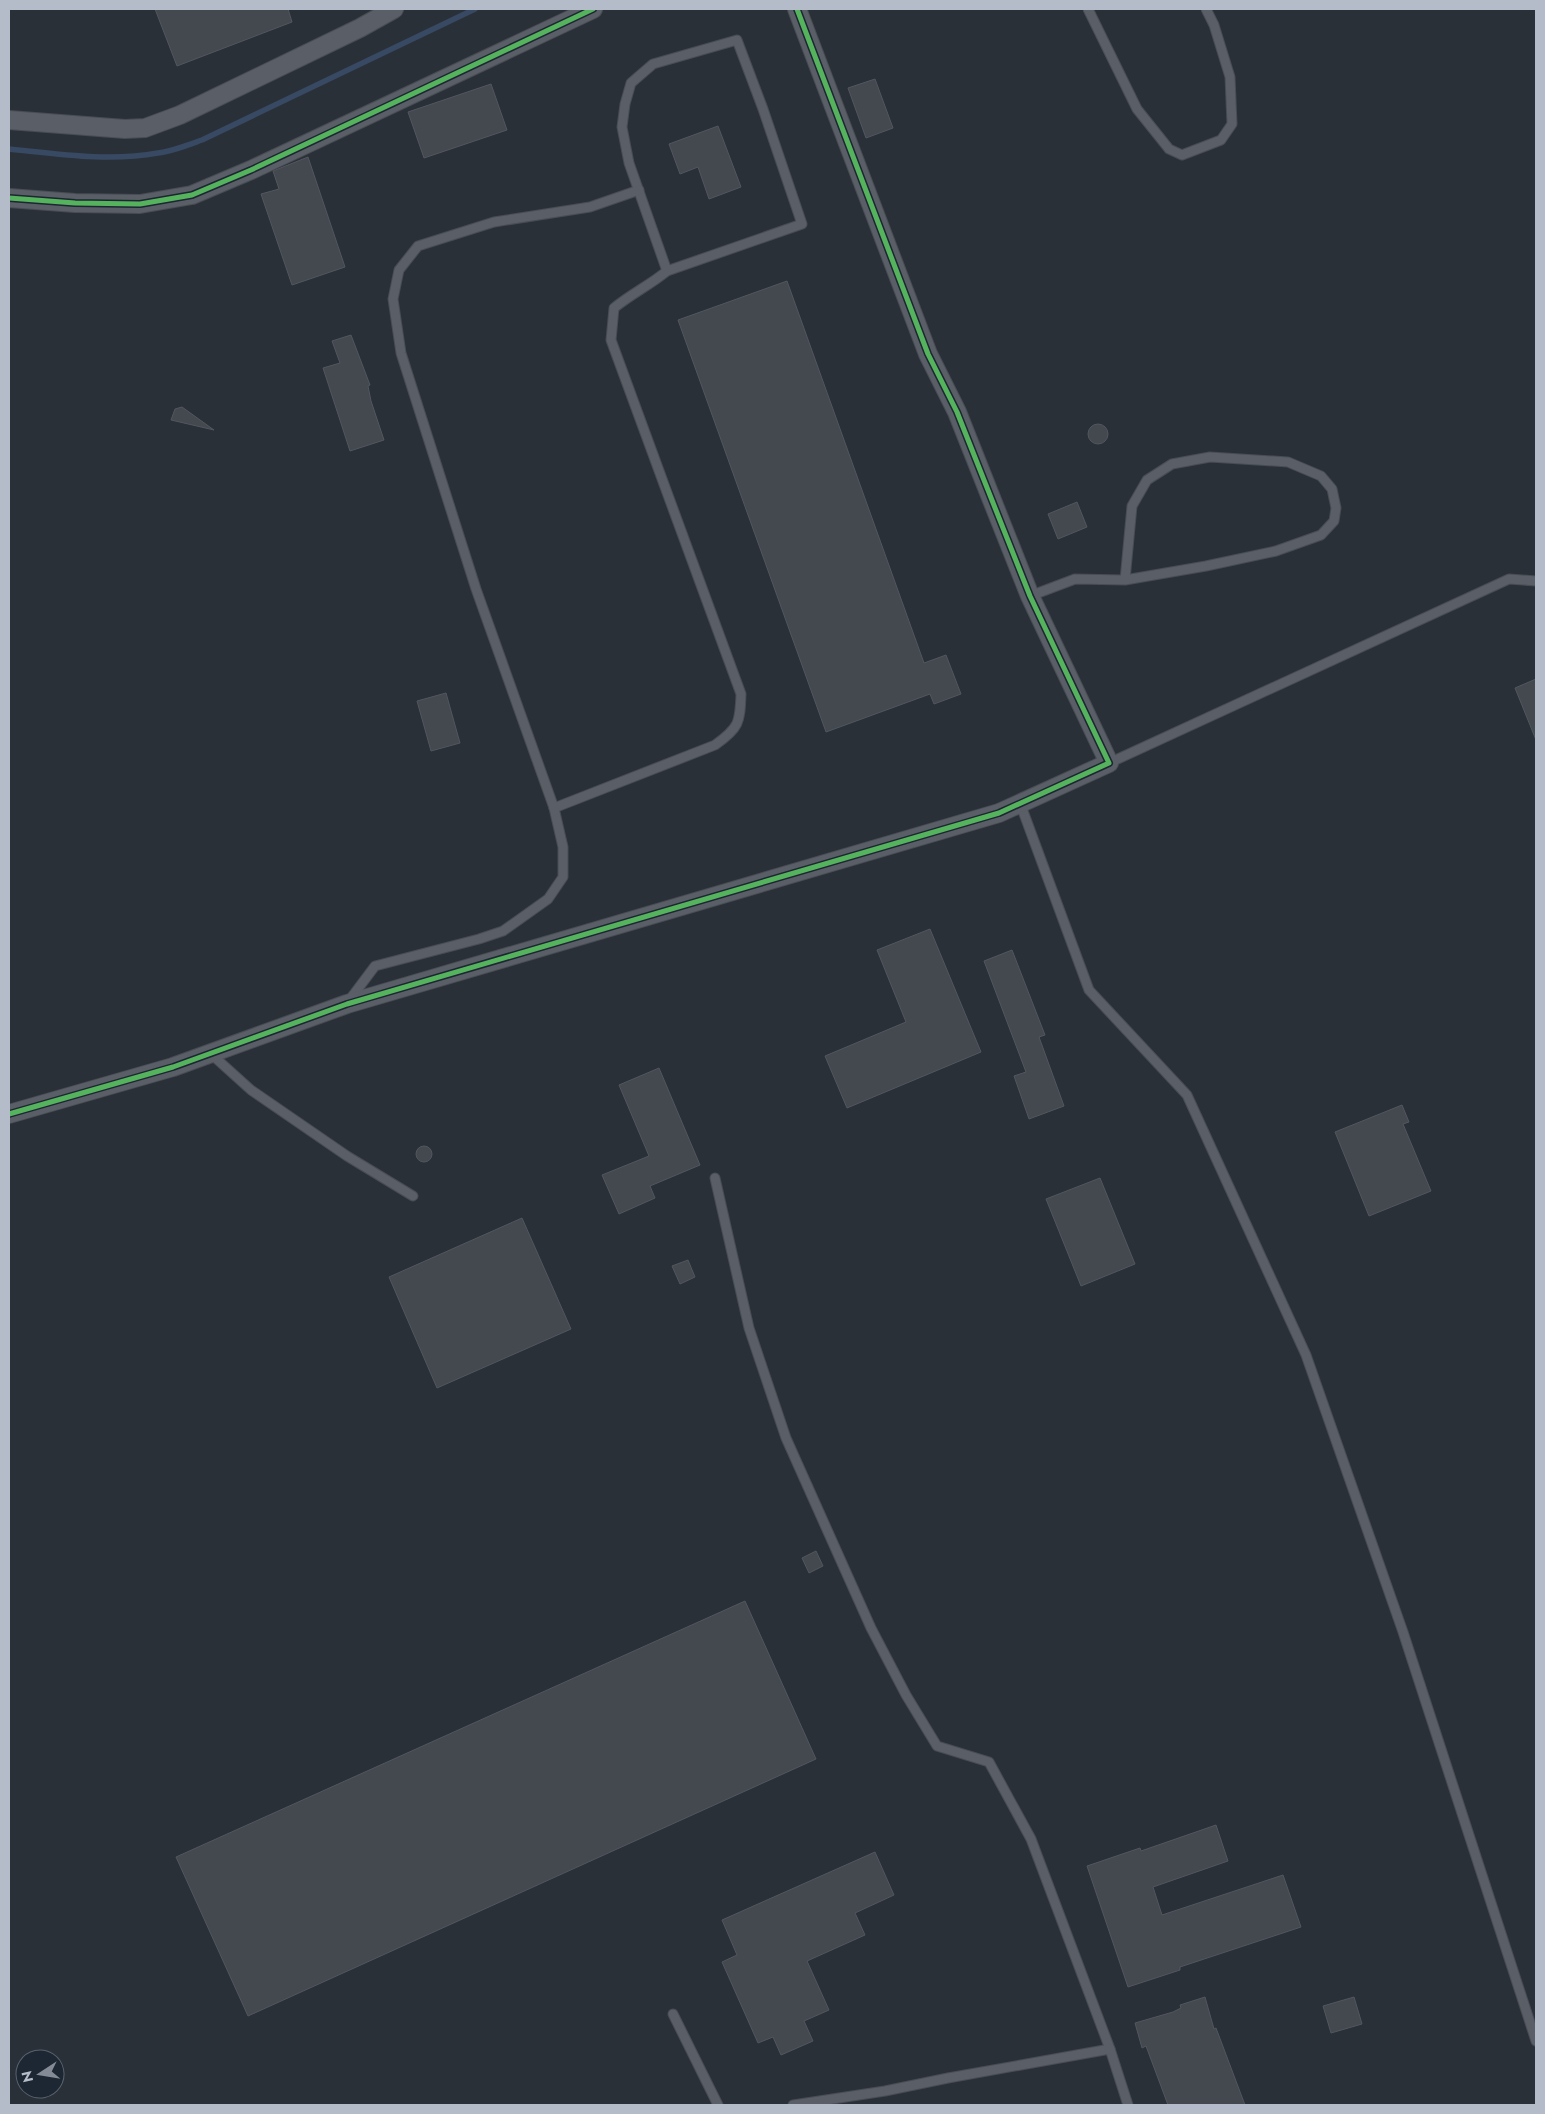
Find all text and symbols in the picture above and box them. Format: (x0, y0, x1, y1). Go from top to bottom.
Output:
north arrow (15, 2049, 65, 2099)
text: N (16, 2069, 38, 2084)

